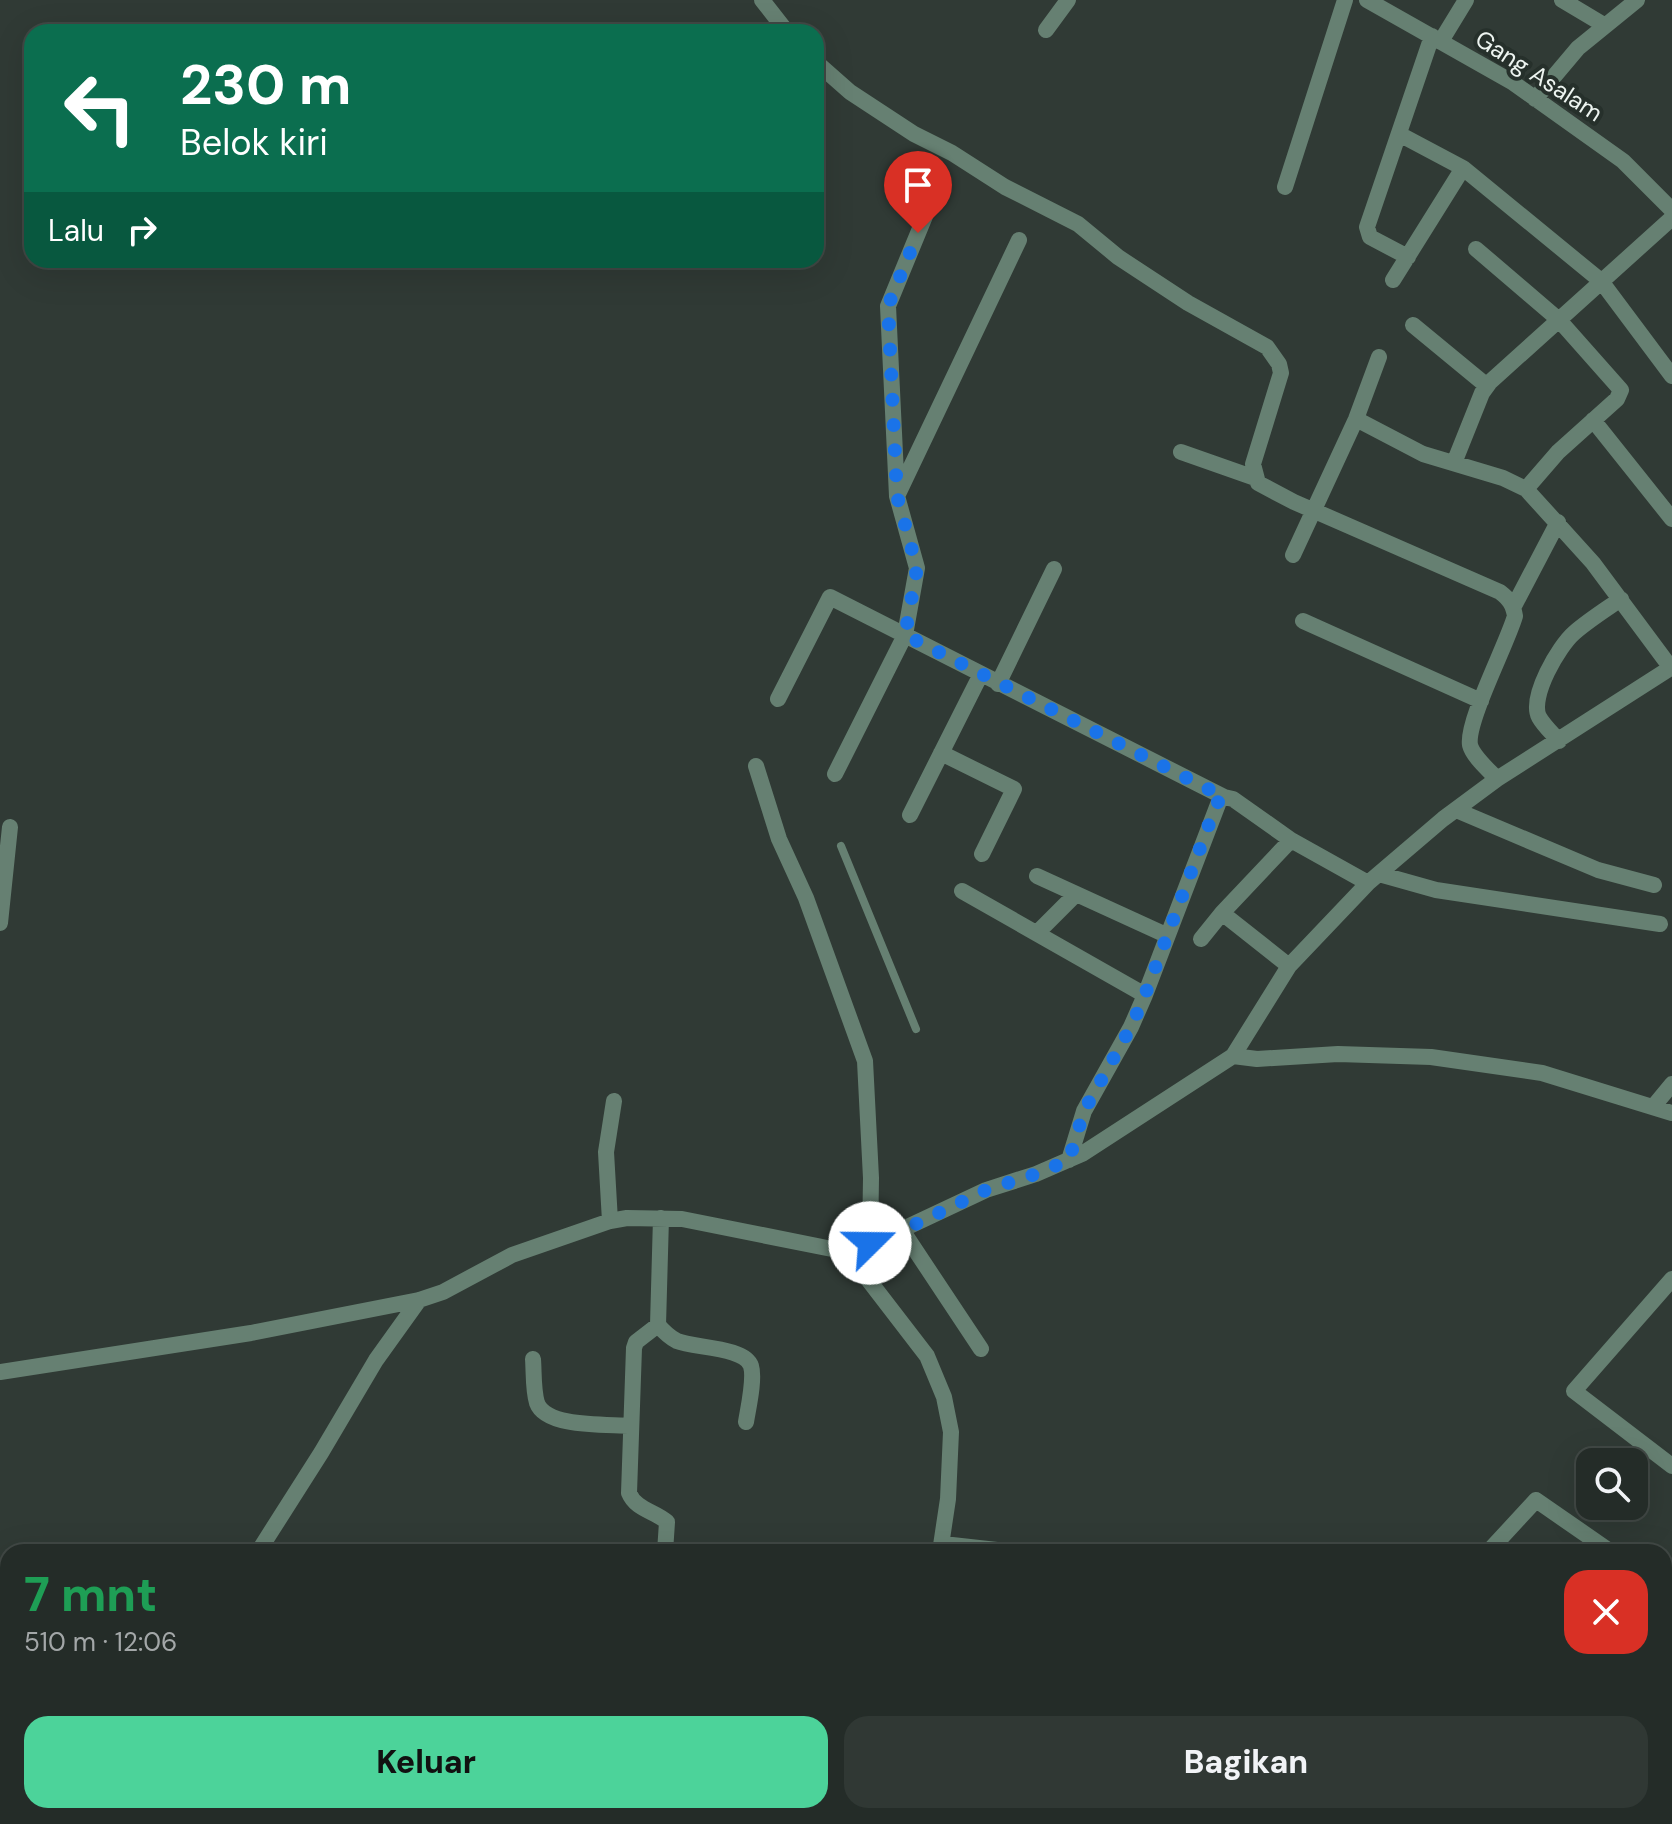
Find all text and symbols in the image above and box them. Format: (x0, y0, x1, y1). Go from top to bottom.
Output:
street label: Gang Asalam (1470, 23, 1609, 128)
text: 230 m (180, 48, 351, 121)
icon: left (48, 56, 152, 160)
text: Belok kiri (180, 119, 328, 166)
pin (884, 151, 952, 233)
icon: arrive (896, 163, 940, 207)
icon: right (120, 208, 164, 252)
text: Lalu (48, 211, 104, 250)
position arrow (828, 1201, 912, 1285)
map controls (1576, 1448, 1648, 1520)
button: search (1576, 1448, 1648, 1520)
text: 7 mnt (24, 1563, 157, 1626)
button: close (1564, 1570, 1648, 1654)
text: 510 m · 12:06 (24, 1625, 177, 1659)
button: Keluar (24, 1716, 828, 1808)
button: Bagikan (844, 1716, 1648, 1808)

